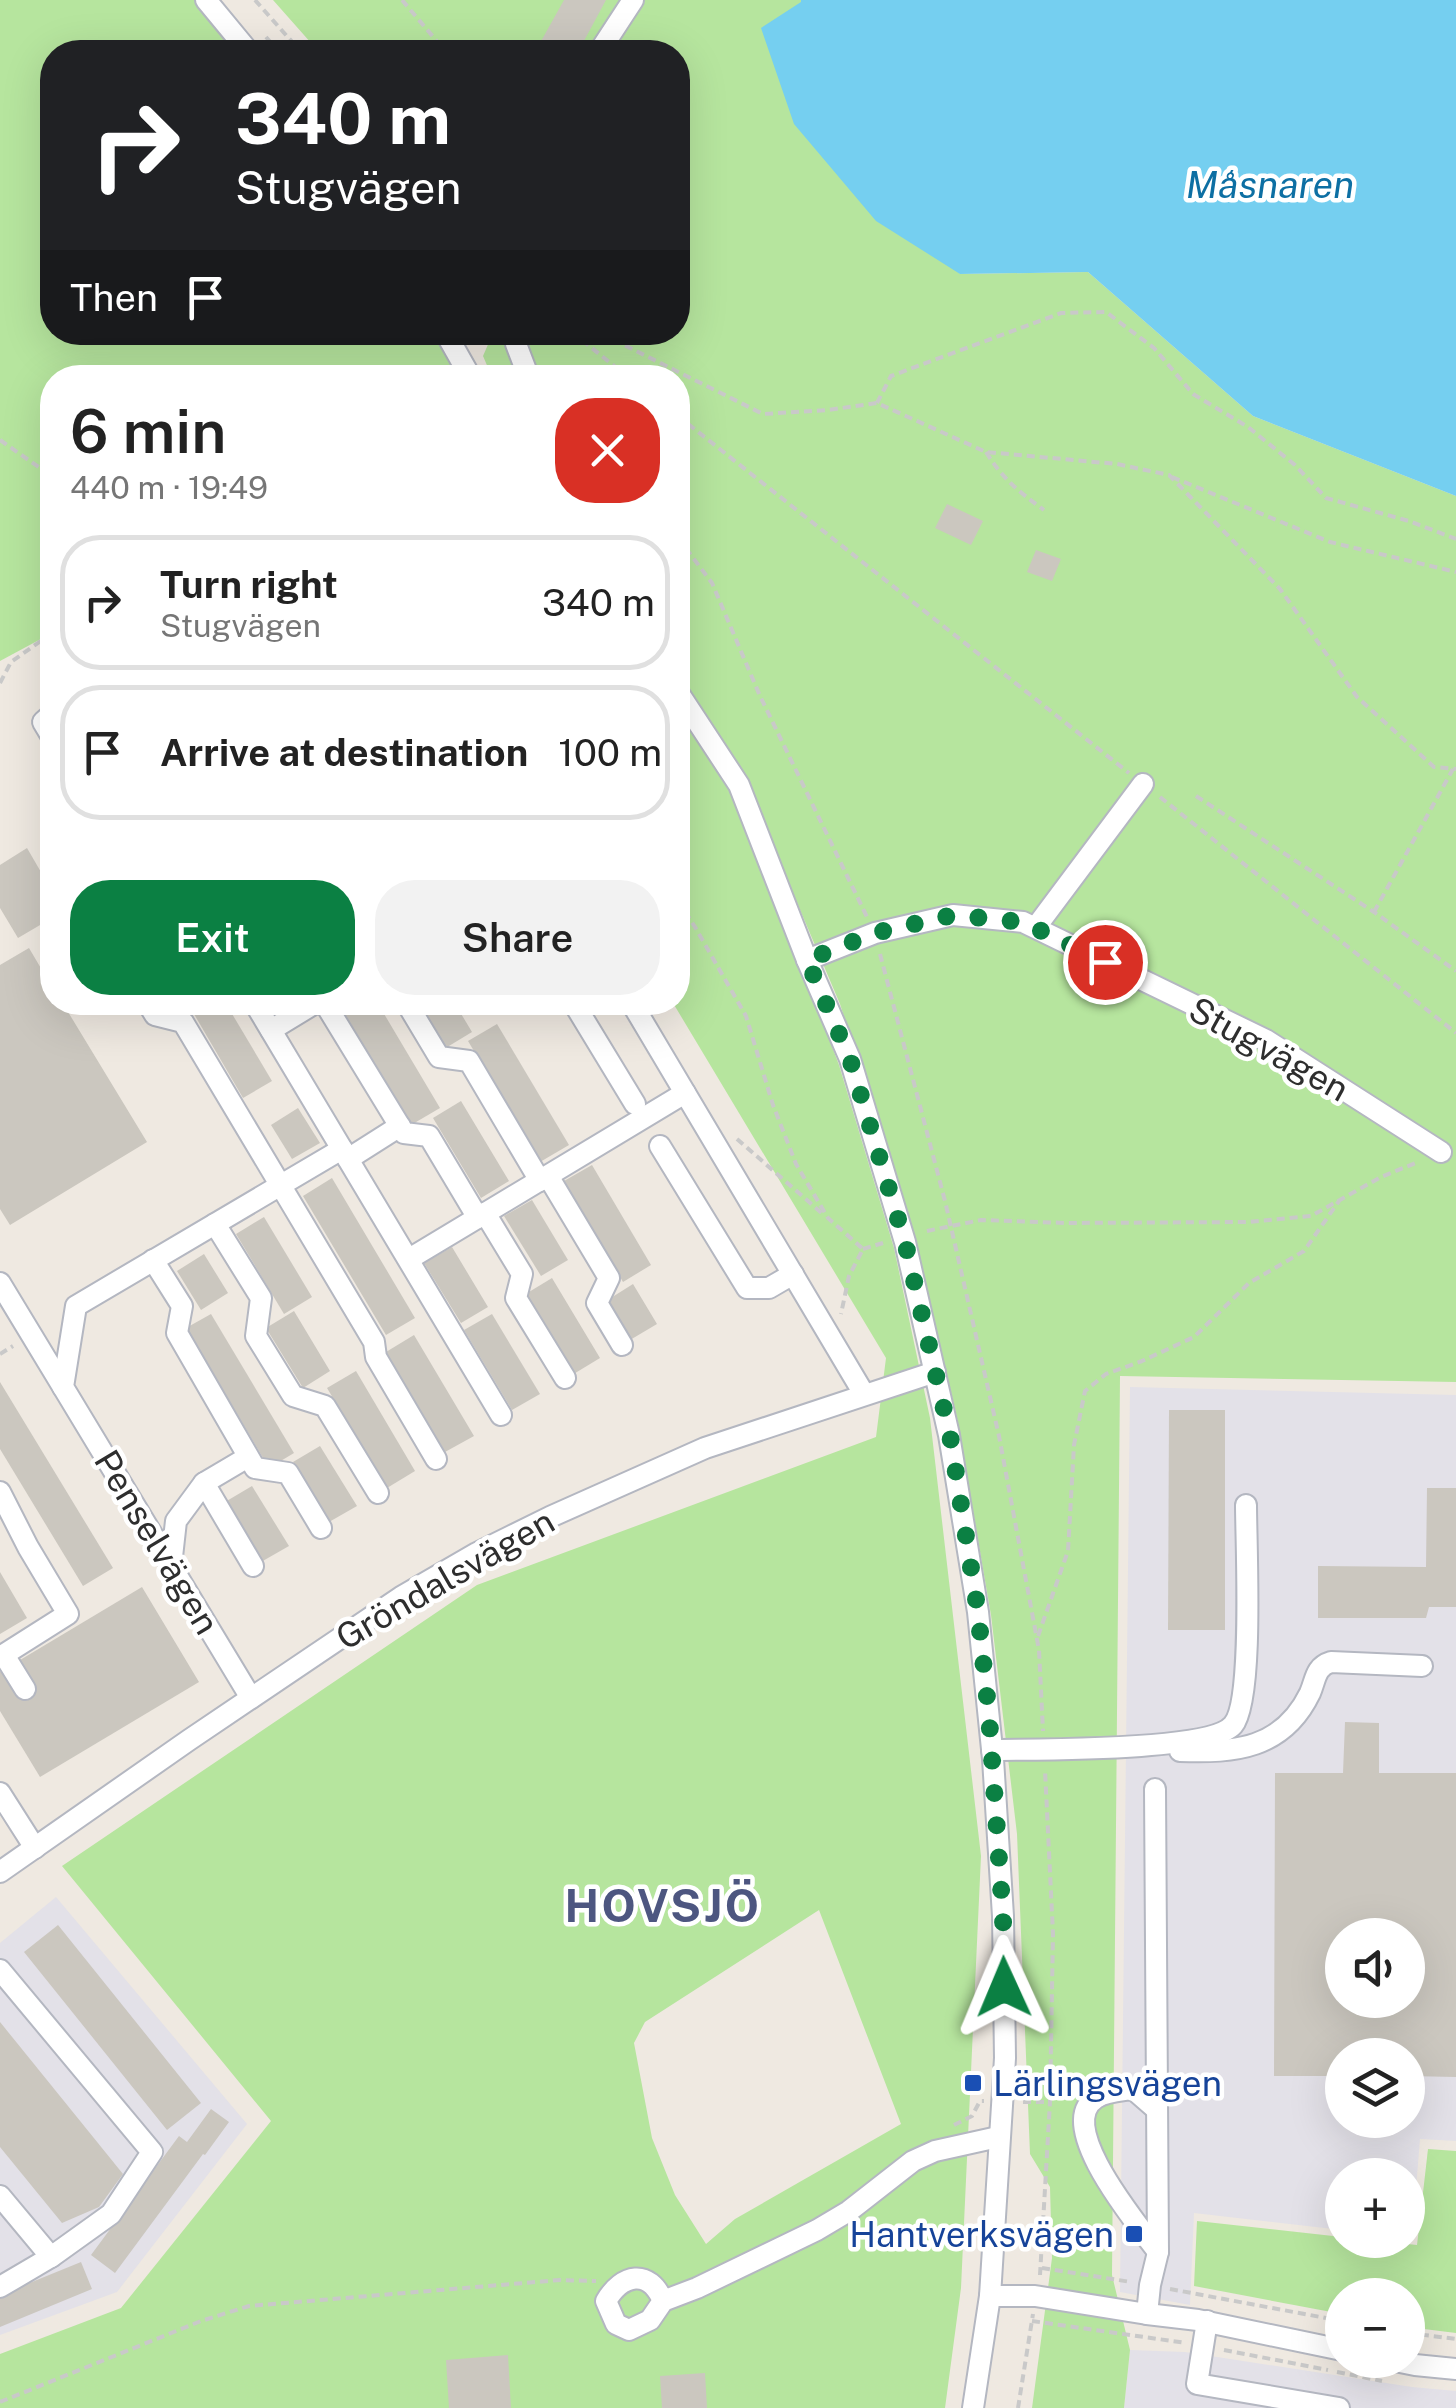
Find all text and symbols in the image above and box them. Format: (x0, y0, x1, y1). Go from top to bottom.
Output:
text: 340 m (235, 77, 451, 160)
icon: right (70, 80, 200, 210)
text: Stugvägen (235, 161, 461, 214)
water label: Måsnaren (1186, 162, 1354, 207)
icon: arrive (178, 270, 233, 325)
text: Then (70, 275, 158, 320)
text: 6 min (70, 396, 226, 467)
button: close (555, 398, 660, 503)
text: 440 m · 19:49 (70, 469, 268, 506)
text: Turn right (160, 562, 338, 607)
icon: right (75, 575, 130, 630)
text: 340 m (542, 580, 655, 625)
text: Stugvägen (160, 607, 321, 644)
icon: arrive (75, 725, 130, 780)
text: Arrive at destination (160, 730, 528, 775)
text: 100 m (558, 730, 662, 775)
button: Exit (70, 880, 355, 995)
button: Share (375, 880, 660, 995)
pin (1063, 920, 1148, 1005)
icon: arrive (1078, 935, 1133, 990)
street label: Stugvägen (1182, 988, 1356, 1110)
street label: Penselvägen (86, 1443, 228, 1641)
street label: Gröndalsvägen (329, 1500, 561, 1658)
district label: HOVSJÖ (564, 1879, 762, 1932)
map controls (1325, 1918, 1425, 2378)
button: sound (1325, 1918, 1425, 2018)
position arrow (952, 1935, 1056, 2039)
button: layers (1325, 2038, 1425, 2138)
place label: Lärlingsvägen (993, 2063, 1222, 2104)
marker: Lärlingsvägen (962, 2072, 984, 2094)
button: + (1325, 2158, 1425, 2258)
place label: Hantverksvägen (849, 2214, 1114, 2255)
marker: Hantverksvägen (1123, 2223, 1145, 2245)
button: − (1325, 2278, 1425, 2378)

